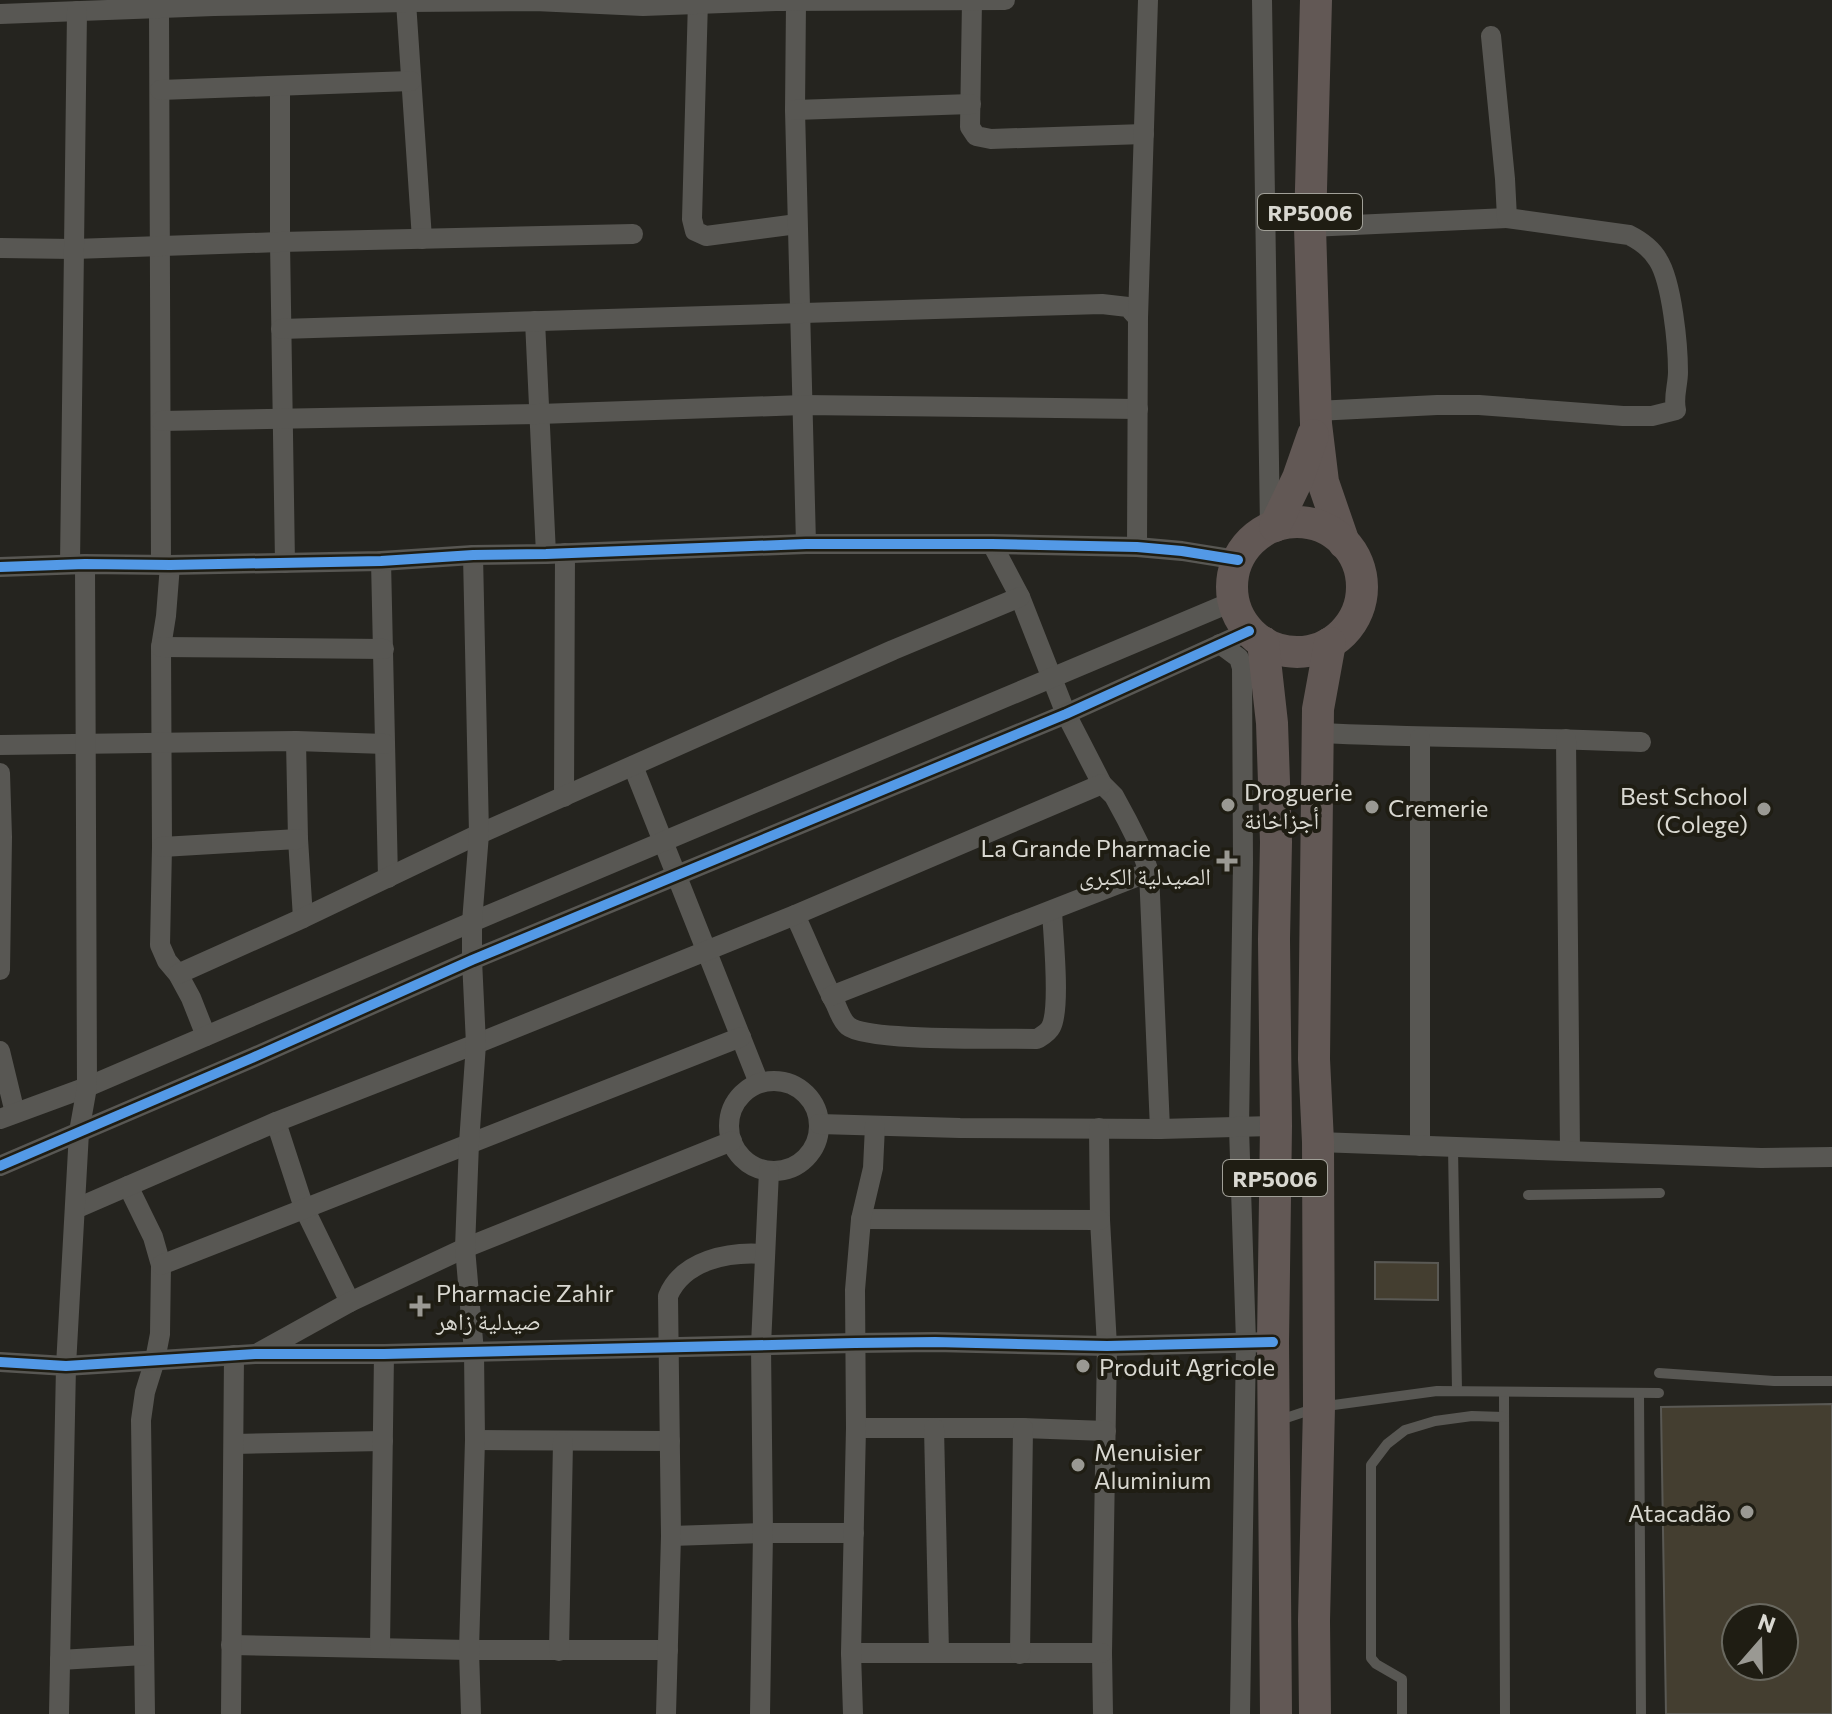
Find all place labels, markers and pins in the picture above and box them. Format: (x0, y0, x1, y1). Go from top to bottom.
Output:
place label: Droguerie أجزاخانة (1244, 777, 1353, 834)
place label: Best School (Colege) (1620, 781, 1748, 838)
place label: Cremerie (1388, 793, 1488, 822)
marker: Droguerie أجزاخانة (1219, 796, 1237, 814)
marker: Cremerie (1363, 798, 1381, 816)
marker: Best School (Colege) (1755, 800, 1773, 818)
place label: La Grande Pharmacie الصيدلية الكبرى (981, 833, 1211, 891)
marker: La Grande Pharmacie الصيدلية الكبرى (1218, 852, 1236, 870)
place label: Pharmacie Zahir صيدلية زاهر (435, 1278, 614, 1335)
marker: Pharmacie Zahir صيدلية زاهر (411, 1297, 429, 1315)
place label: Produit Agricole (1099, 1352, 1275, 1381)
marker: Produit Agricole (1074, 1357, 1092, 1375)
place label: Menuisier Aluminium (1094, 1437, 1211, 1494)
marker: Menuisier Aluminium (1069, 1456, 1087, 1474)
place label: Atacadão (1628, 1498, 1731, 1527)
marker: Atacadão (1738, 1503, 1756, 1521)

